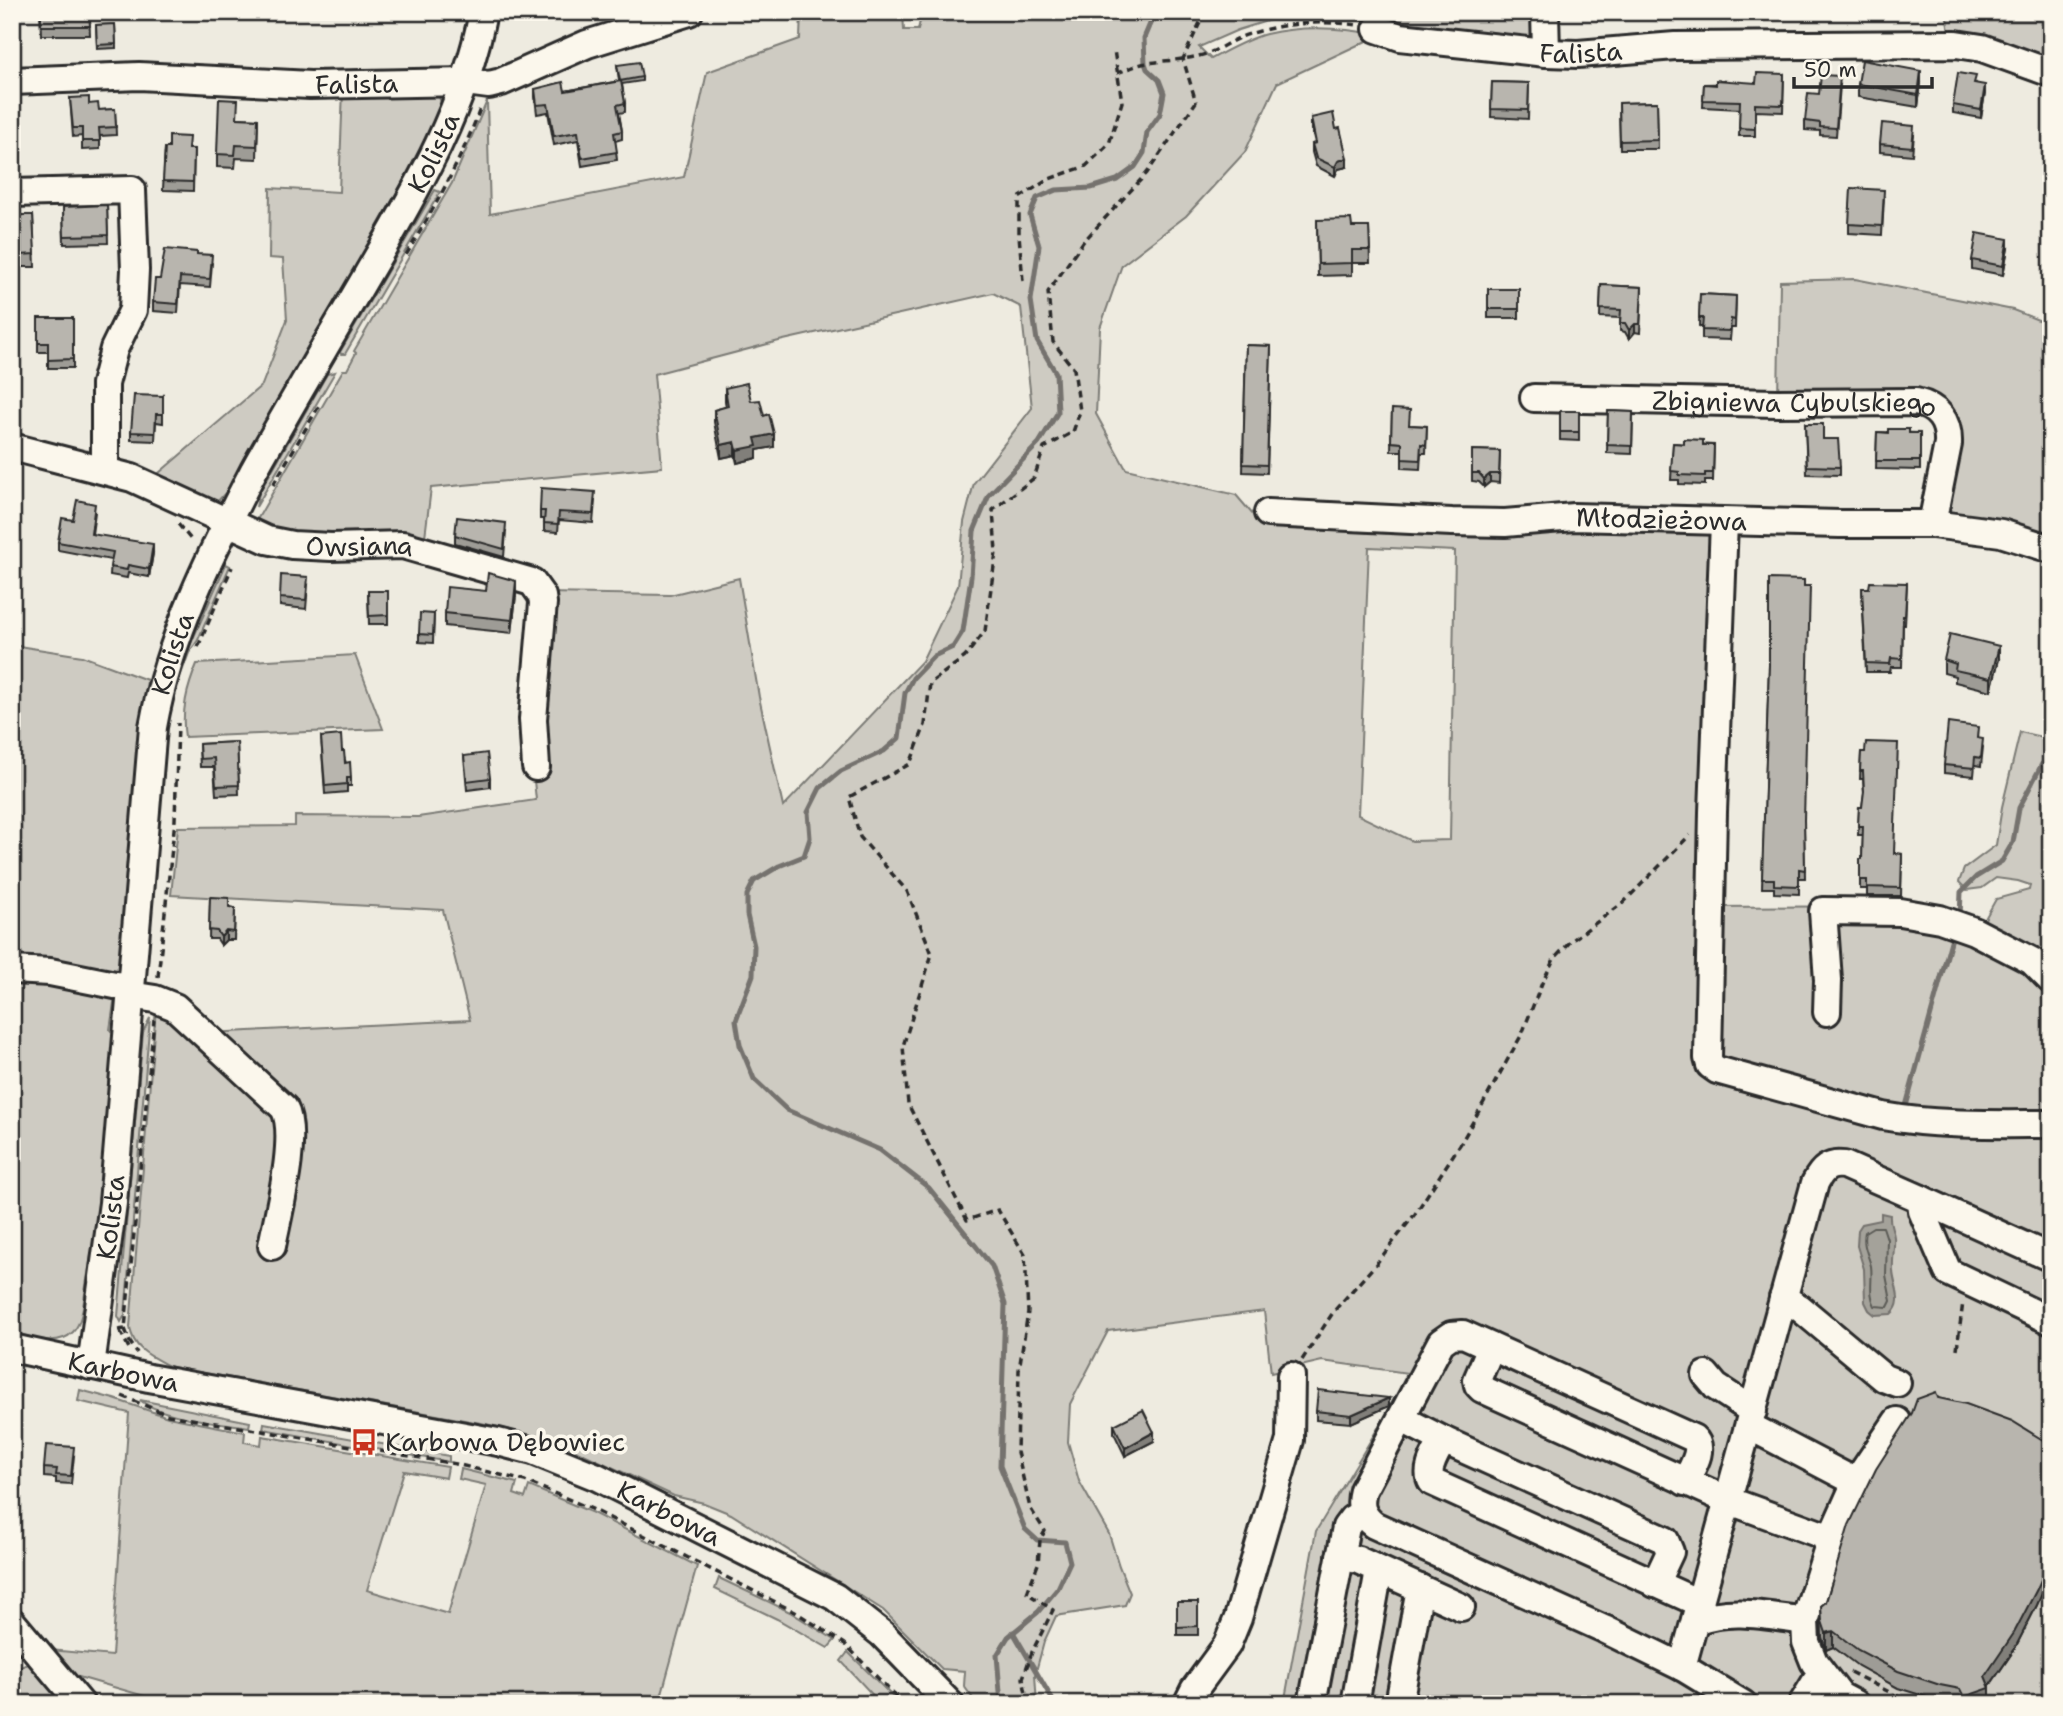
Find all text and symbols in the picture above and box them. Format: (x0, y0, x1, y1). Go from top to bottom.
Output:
street label: Falista (1537, 32, 1624, 71)
scale bar (1794, 46, 1932, 90)
text: 50 m (1804, 56, 1857, 84)
street label: Falista (315, 65, 399, 102)
street label: Kolista (399, 107, 468, 199)
street label: Zbigniewa Cybulskiego (1652, 382, 1945, 426)
street label: Młodzieżowa (1576, 499, 1747, 539)
street label: Owsiana (305, 526, 419, 564)
street label: Kolista (142, 607, 202, 699)
street label: Kolista (88, 1174, 132, 1262)
street label: Karbowa (65, 1343, 182, 1400)
place label: Karbowa Dębowiec (385, 1424, 625, 1459)
bus stop icon: Karbowa Dębowiec (349, 1427, 379, 1457)
street label: Karbowa (611, 1472, 727, 1554)

